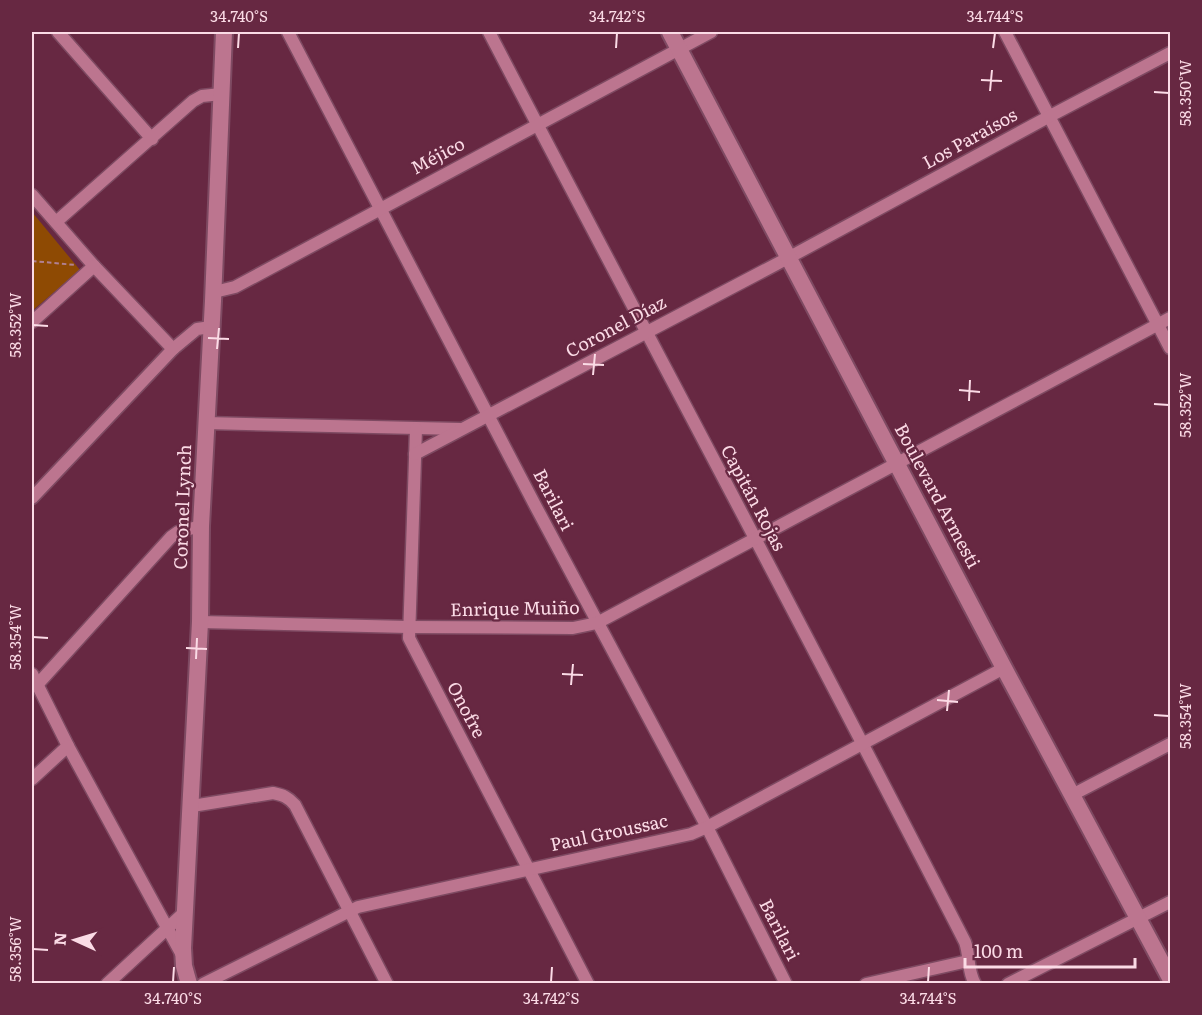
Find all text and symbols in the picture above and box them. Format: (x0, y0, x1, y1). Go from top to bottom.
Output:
text: 34.740°S (210, 4, 268, 27)
text: 34.742°S (589, 4, 645, 27)
text: 34.744°S (966, 4, 1024, 27)
text: 58.350°W (1173, 59, 1196, 126)
street label: Los Paraísos (917, 101, 1022, 175)
street label: Méjico (405, 129, 469, 180)
street label: Coronel Díaz (560, 288, 671, 364)
text: 58.352°W (3, 292, 26, 358)
text: 58.352°W (1173, 372, 1196, 438)
street label: Boulevard Armesti (889, 418, 988, 573)
street label: Capitán Rojas (715, 439, 794, 555)
street label: Coronel Lynch (166, 444, 197, 570)
street label: Barilari (527, 464, 581, 535)
street label: Enrique Muiño (450, 593, 580, 622)
text: 58.354°W (3, 603, 26, 670)
street label: Onofre (441, 676, 493, 742)
text: 58.354°W (1173, 682, 1196, 749)
street label: Paul Groussac (547, 806, 670, 857)
street label: Barilari (753, 894, 807, 965)
north arrow (45, 910, 105, 970)
text: 58.356°W (3, 915, 26, 982)
text: N (47, 931, 71, 946)
scale bar (965, 931, 1134, 969)
text: 100 m (974, 937, 1023, 964)
text: 34.740°S (144, 986, 202, 1009)
text: 34.742°S (523, 986, 579, 1009)
text: 34.744°S (899, 986, 957, 1009)

